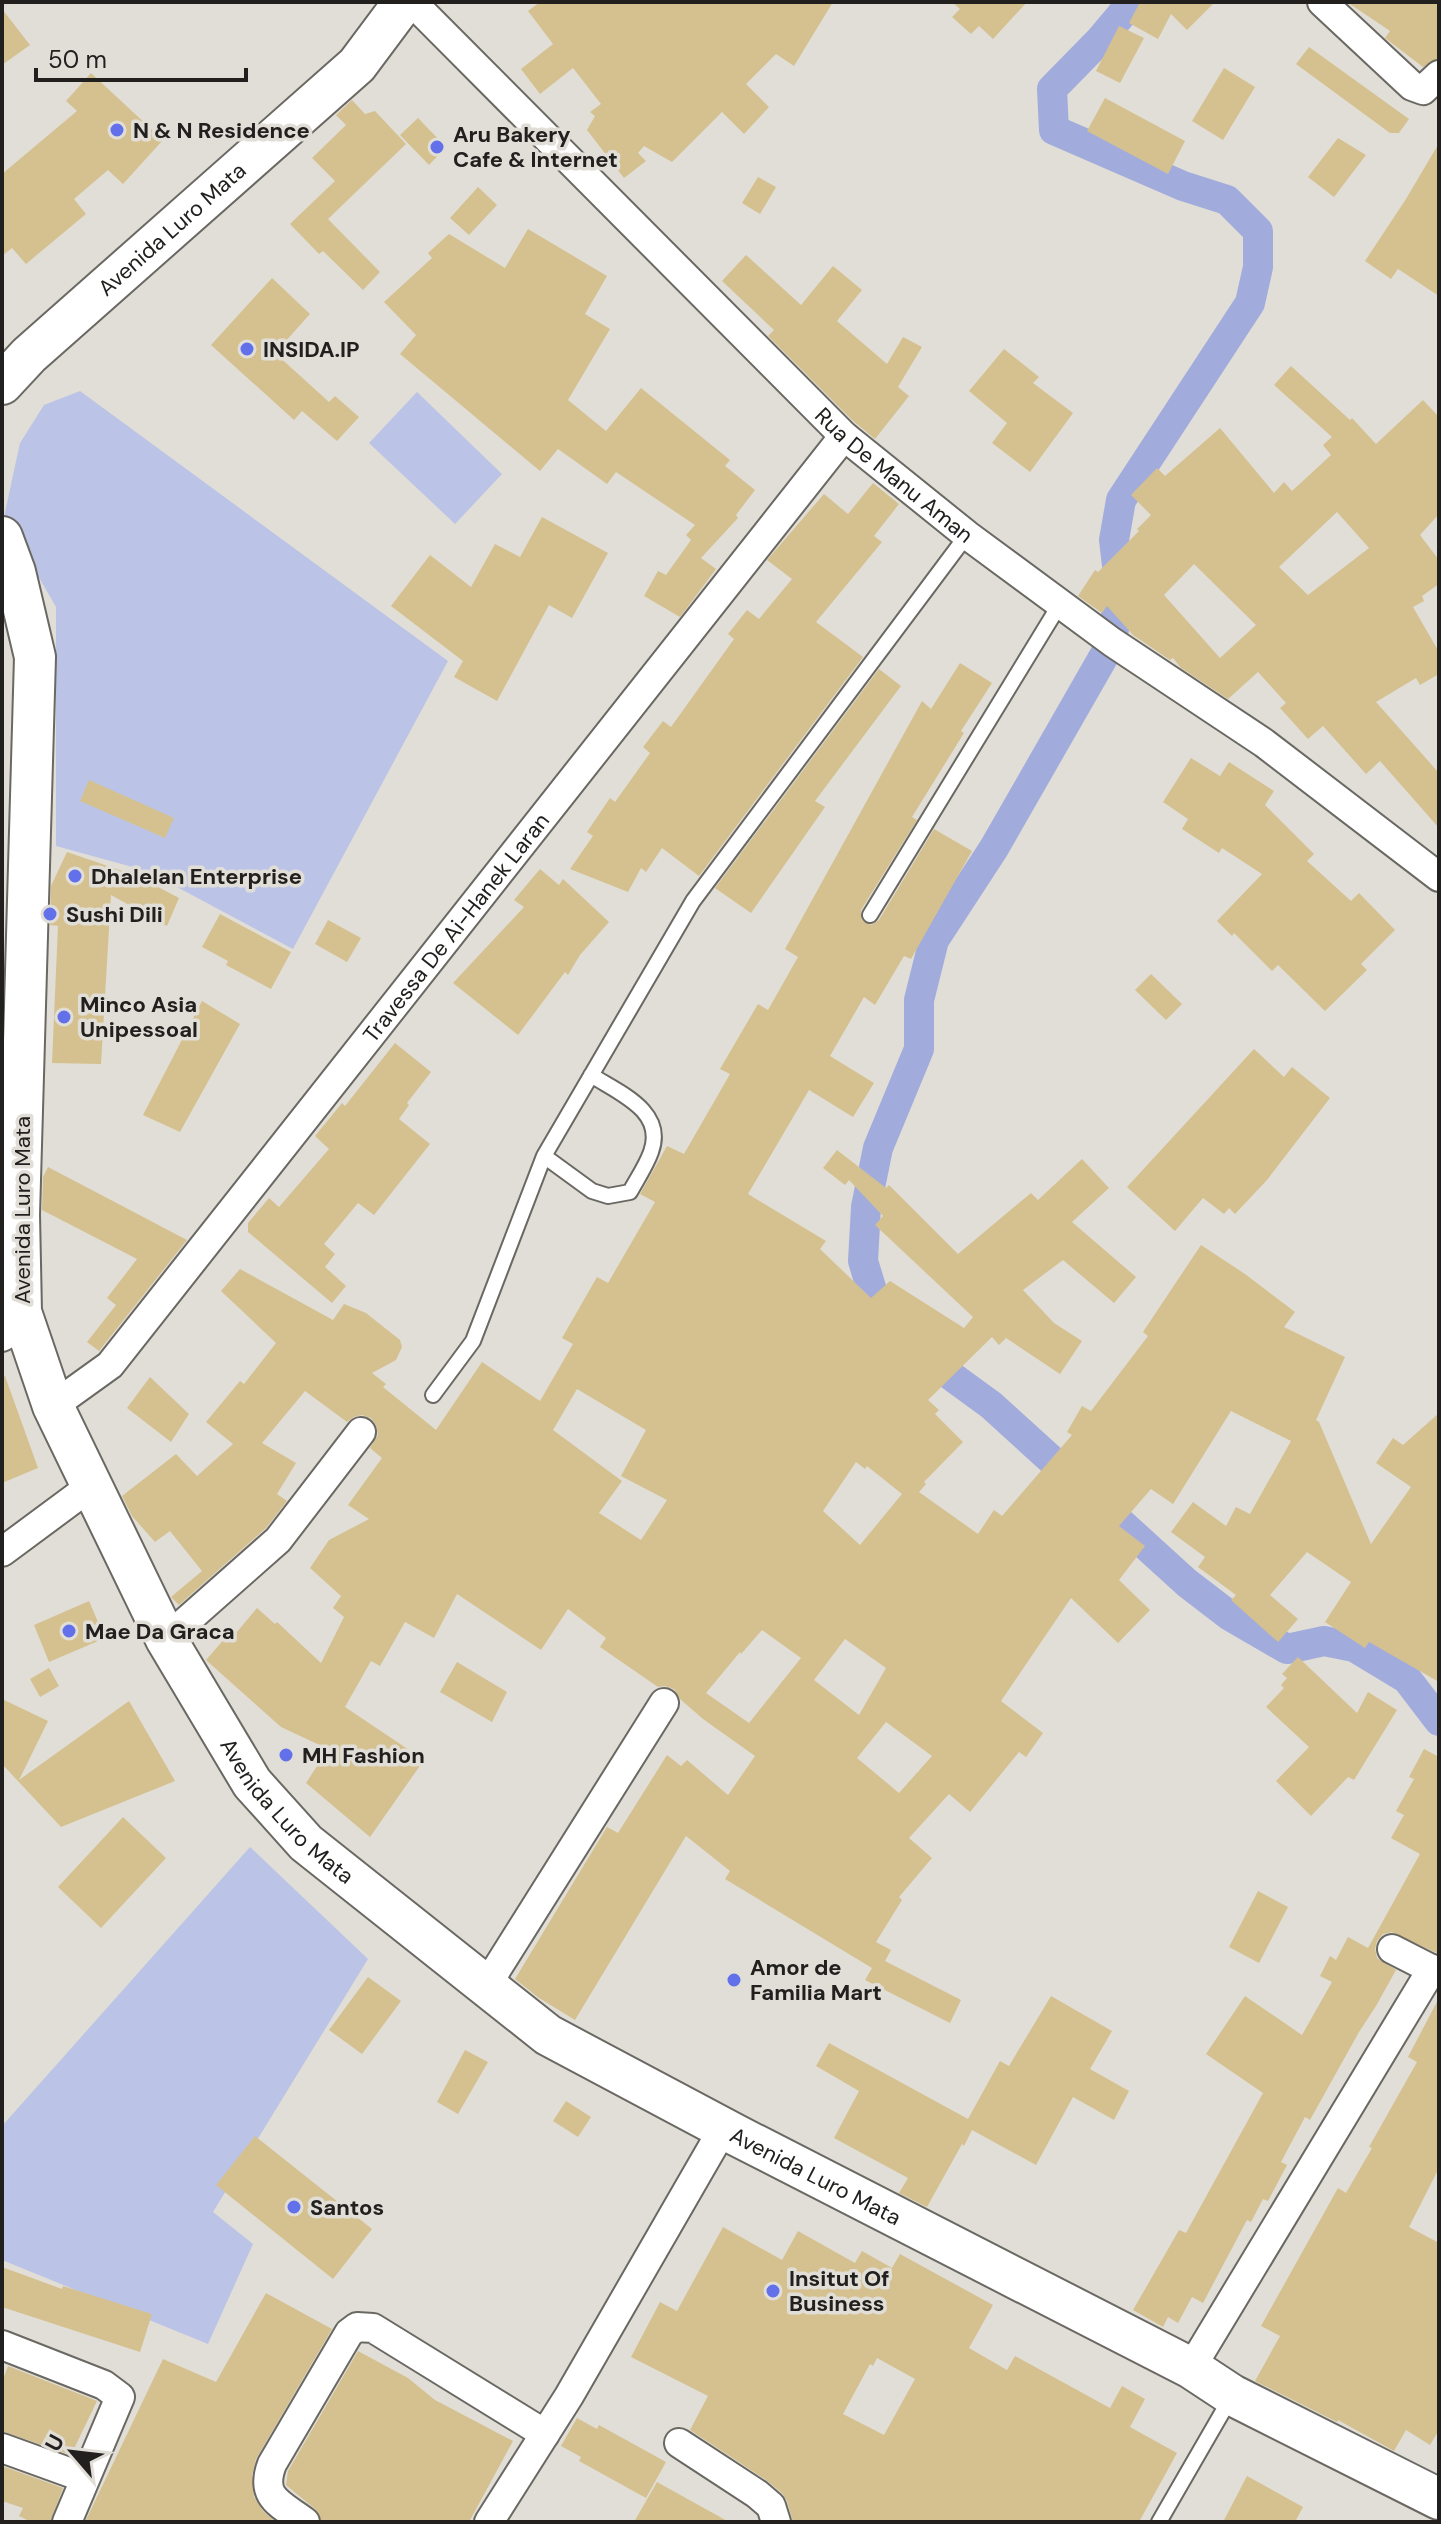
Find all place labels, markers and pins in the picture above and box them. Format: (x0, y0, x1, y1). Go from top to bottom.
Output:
place label: N & N Residence (133, 116, 310, 145)
place label: Aru Bakery Cafe & Internet (453, 120, 618, 174)
marker: N & N Residence (108, 121, 126, 139)
marker: Aru Bakery Cafe & Internet (428, 138, 446, 156)
place label: INSIDA.IP (263, 335, 360, 364)
marker: INSIDA.IP (238, 340, 256, 358)
place label: Dhalelan Enterprise (91, 862, 302, 891)
marker: Dhalelan Enterprise (66, 867, 84, 885)
place label: Sushi Dili (66, 900, 163, 929)
marker: Sushi Dili (41, 905, 59, 923)
place label: Minco Asia Unipessoal (80, 990, 198, 1044)
marker: Minco Asia Unipessoal (55, 1008, 73, 1026)
place label: Mae Da Graca (85, 1617, 235, 1646)
marker: Mae Da Graca (60, 1622, 78, 1640)
place label: MH Fashion (302, 1741, 425, 1770)
marker: MH Fashion (277, 1746, 295, 1764)
place label: Amor de Familia Mart (750, 1953, 882, 2007)
marker: Amor de Familia Mart (725, 1971, 743, 1989)
place label: Santos (310, 2193, 384, 2222)
marker: Santos (285, 2198, 303, 2216)
place label: Insitut Of Business (789, 2264, 889, 2318)
marker: Insitut Of Business (764, 2282, 782, 2300)

